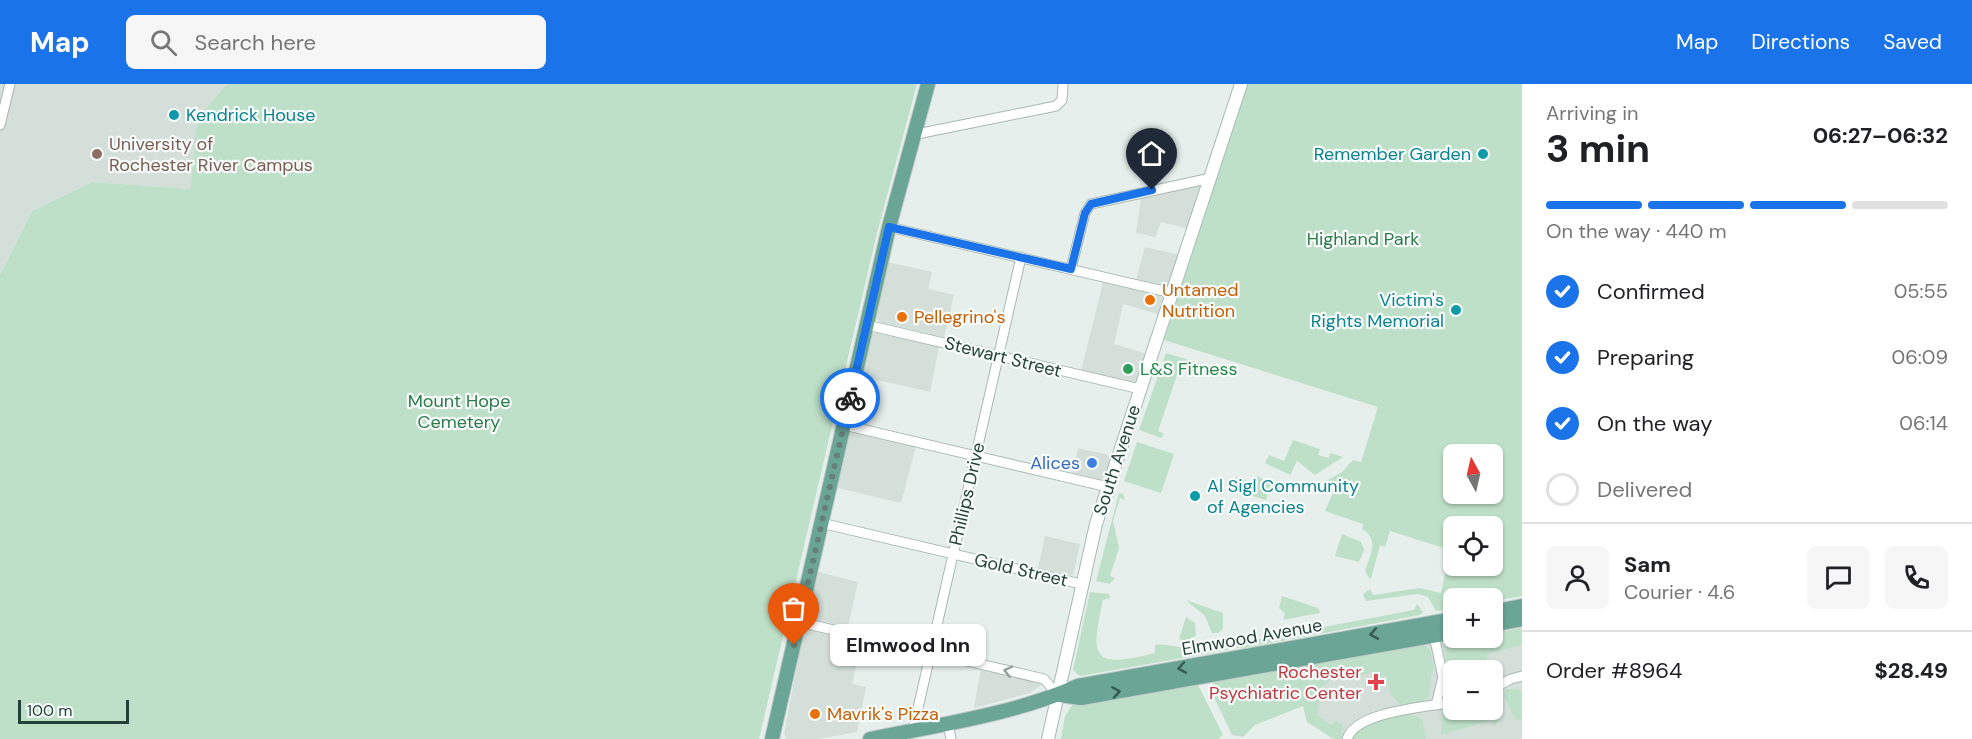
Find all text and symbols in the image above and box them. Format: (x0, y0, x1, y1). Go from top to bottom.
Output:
search box (126, 15, 546, 69)
text: Map (30, 24, 90, 61)
icon: search (147, 26, 180, 59)
text: Search here (195, 28, 316, 57)
text: Map (1676, 28, 1718, 56)
text: Directions (1751, 28, 1850, 56)
text: Saved (1883, 28, 1942, 56)
text: Arriving in (1546, 100, 1638, 126)
place label: Kendrick House (186, 103, 315, 127)
marker: Kendrick House (167, 108, 181, 122)
text: 06:27–06:32 (1813, 121, 1948, 150)
text: 3 min (1546, 123, 1650, 174)
pin (1126, 128, 1177, 190)
place label: University of Rochester River Campus (109, 132, 313, 177)
icon: home (1135, 137, 1168, 170)
place label: Remember Garden (1314, 142, 1471, 166)
marker: University of Rochester River Campus (90, 147, 104, 161)
marker: Remember Garden (1476, 147, 1490, 161)
text: On the way · 440 m (1546, 218, 1727, 244)
park label: Highland Park (1307, 227, 1419, 251)
icon: check (1546, 275, 1579, 308)
text: Confirmed (1597, 277, 1705, 306)
place label: Untamed Nutrition (1162, 278, 1239, 323)
text: 05:55 (1894, 278, 1948, 304)
place label: Victim's Rights Memorial (1311, 288, 1444, 333)
marker: Untamed Nutrition (1143, 293, 1157, 307)
marker: Victim's Rights Memorial (1449, 303, 1463, 317)
place label: Pellegrino's (914, 305, 1006, 329)
marker: Pellegrino's (895, 310, 909, 324)
street label: Stewart Street (942, 331, 1064, 383)
icon: check (1546, 341, 1579, 374)
text: Preparing (1597, 343, 1694, 372)
text: 06:09 (1891, 344, 1948, 370)
place label: L&S Fitness (1140, 357, 1238, 381)
marker: L&S Fitness (1121, 362, 1135, 376)
courier (820, 368, 880, 428)
icon: bike (834, 382, 867, 415)
park label: Mount Hope Cemetery (408, 389, 510, 434)
street label: South Avenue (1088, 402, 1146, 518)
icon: check (1546, 407, 1579, 440)
text: On the way (1597, 409, 1712, 438)
text: 06:14 (1899, 410, 1948, 436)
street label: Phillips Drive (943, 440, 991, 548)
north arrow (1443, 444, 1503, 504)
map controls (1443, 444, 1503, 720)
place label: Alices (1030, 451, 1080, 475)
marker: Alices (1085, 456, 1099, 470)
place label: Al Sigl Community of Agencies (1207, 474, 1359, 519)
text: Delivered (1597, 475, 1692, 504)
marker: Al Sigl Community of Agencies (1188, 489, 1202, 503)
button: locate (1443, 516, 1503, 576)
button: person (1546, 546, 1609, 609)
button: chat (1807, 546, 1870, 609)
button: phone (1885, 546, 1948, 609)
street label: Gold Street (972, 548, 1070, 592)
text: Sam (1624, 550, 1671, 579)
text: Courier · 4.6 (1624, 579, 1735, 605)
pin (768, 583, 819, 645)
button: + (1443, 588, 1503, 648)
icon: bag (777, 592, 810, 625)
street label: Elmwood Avenue (1180, 613, 1324, 661)
callout: Elmwood Inn (830, 624, 986, 666)
one-way arrow (1369, 627, 1379, 639)
text: Elmwood Inn (846, 632, 970, 658)
text: Order #8964 (1546, 656, 1682, 685)
text: $28.49 (1874, 656, 1948, 685)
place label: Rochester Psychiatric Center (1209, 660, 1362, 705)
button: − (1443, 660, 1503, 720)
one-way arrow (1178, 661, 1188, 674)
one-way arrow (1003, 665, 1013, 678)
marker: Rochester Psychiatric Center (1367, 673, 1385, 691)
one-way arrow (1112, 687, 1121, 699)
scale bar (18, 697, 129, 724)
text: 100 m (27, 700, 72, 721)
place label: Mavrik's Pizza (827, 702, 939, 726)
marker: Mavrik's Pizza (808, 707, 822, 721)

